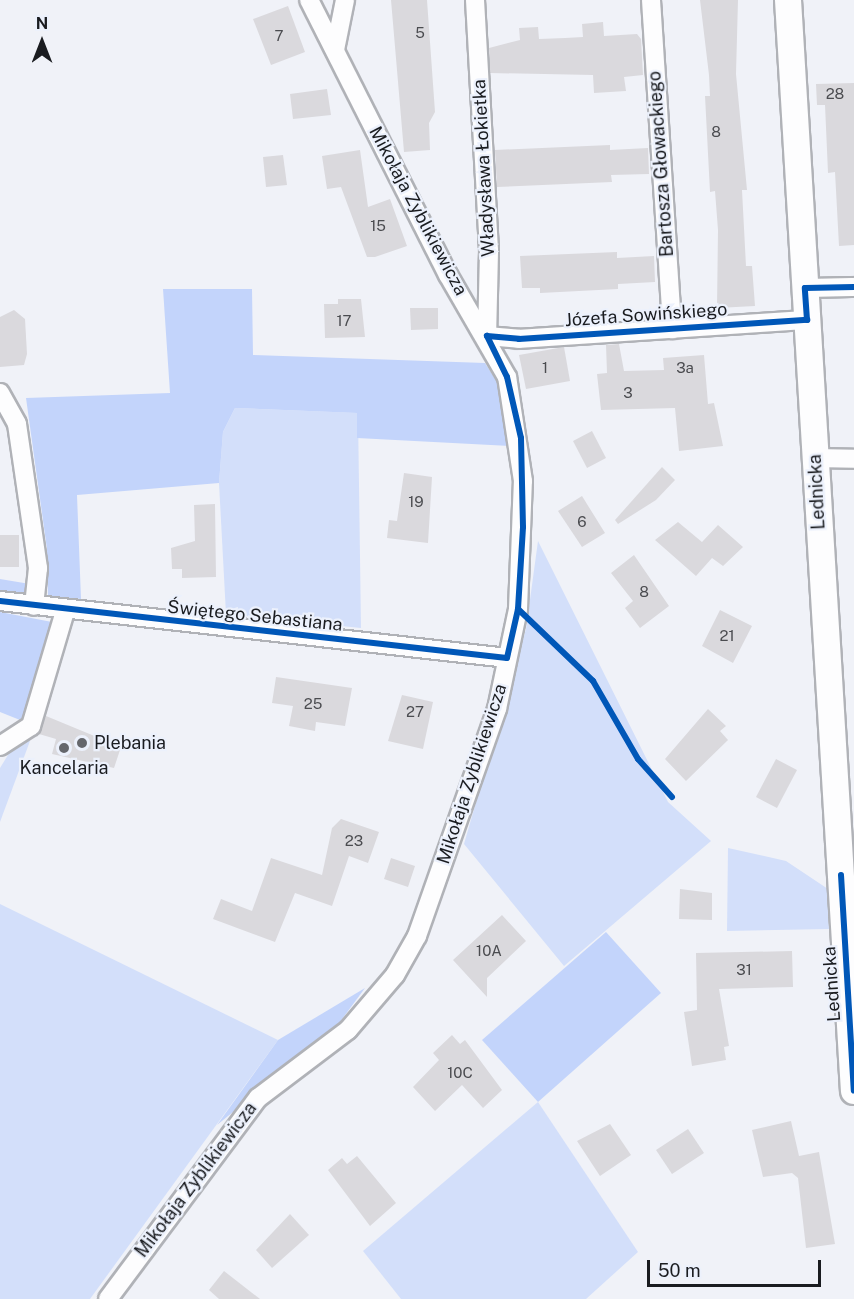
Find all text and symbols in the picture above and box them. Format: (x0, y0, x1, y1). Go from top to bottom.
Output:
north arrow (12, 12, 72, 72)
text: N (36, 14, 48, 33)
house number: 5 (415, 24, 425, 42)
house number: 7 (274, 27, 284, 45)
street label: Bartosza Głowackiego (644, 70, 678, 258)
street label: Władysława Łokietka (469, 79, 499, 257)
house number: 28 (826, 85, 844, 103)
street label: Mikołaja Zyblikiewicza (364, 123, 472, 299)
house number: 8 (711, 123, 721, 141)
house number: 15 (370, 217, 386, 235)
street label: Józefa Sowińskiego (564, 299, 728, 331)
house number: 17 (336, 312, 352, 330)
house number: 1 (542, 359, 548, 377)
house number: 3a (676, 359, 694, 377)
house number: 3 (623, 384, 633, 402)
street label: Lednicka (804, 454, 830, 530)
house number: 19 (408, 493, 424, 511)
house number: 6 (577, 513, 587, 531)
house number: 8 (639, 583, 649, 601)
street label: Świętego Sebastiana (166, 596, 344, 636)
house number: 21 (719, 627, 735, 645)
street label: Mikołaja Zyblikiewicza (433, 681, 511, 867)
house number: 25 (304, 695, 322, 713)
house number: 27 (406, 703, 424, 721)
place label: Plebania (94, 732, 166, 754)
marker: Plebania (75, 736, 89, 750)
marker: Kancelaria (57, 741, 71, 755)
place label: Kancelaria (19, 757, 109, 779)
house number: 23 (345, 832, 363, 850)
house number: 10A (476, 942, 502, 960)
street label: Lednicka (819, 946, 845, 1022)
house number: 31 (736, 961, 752, 979)
house number: 10C (447, 1064, 473, 1082)
street label: Mikołaja Zyblikiewicza (131, 1098, 261, 1262)
scale bar (650, 1248, 824, 1286)
text: 50 m (658, 1260, 701, 1281)

